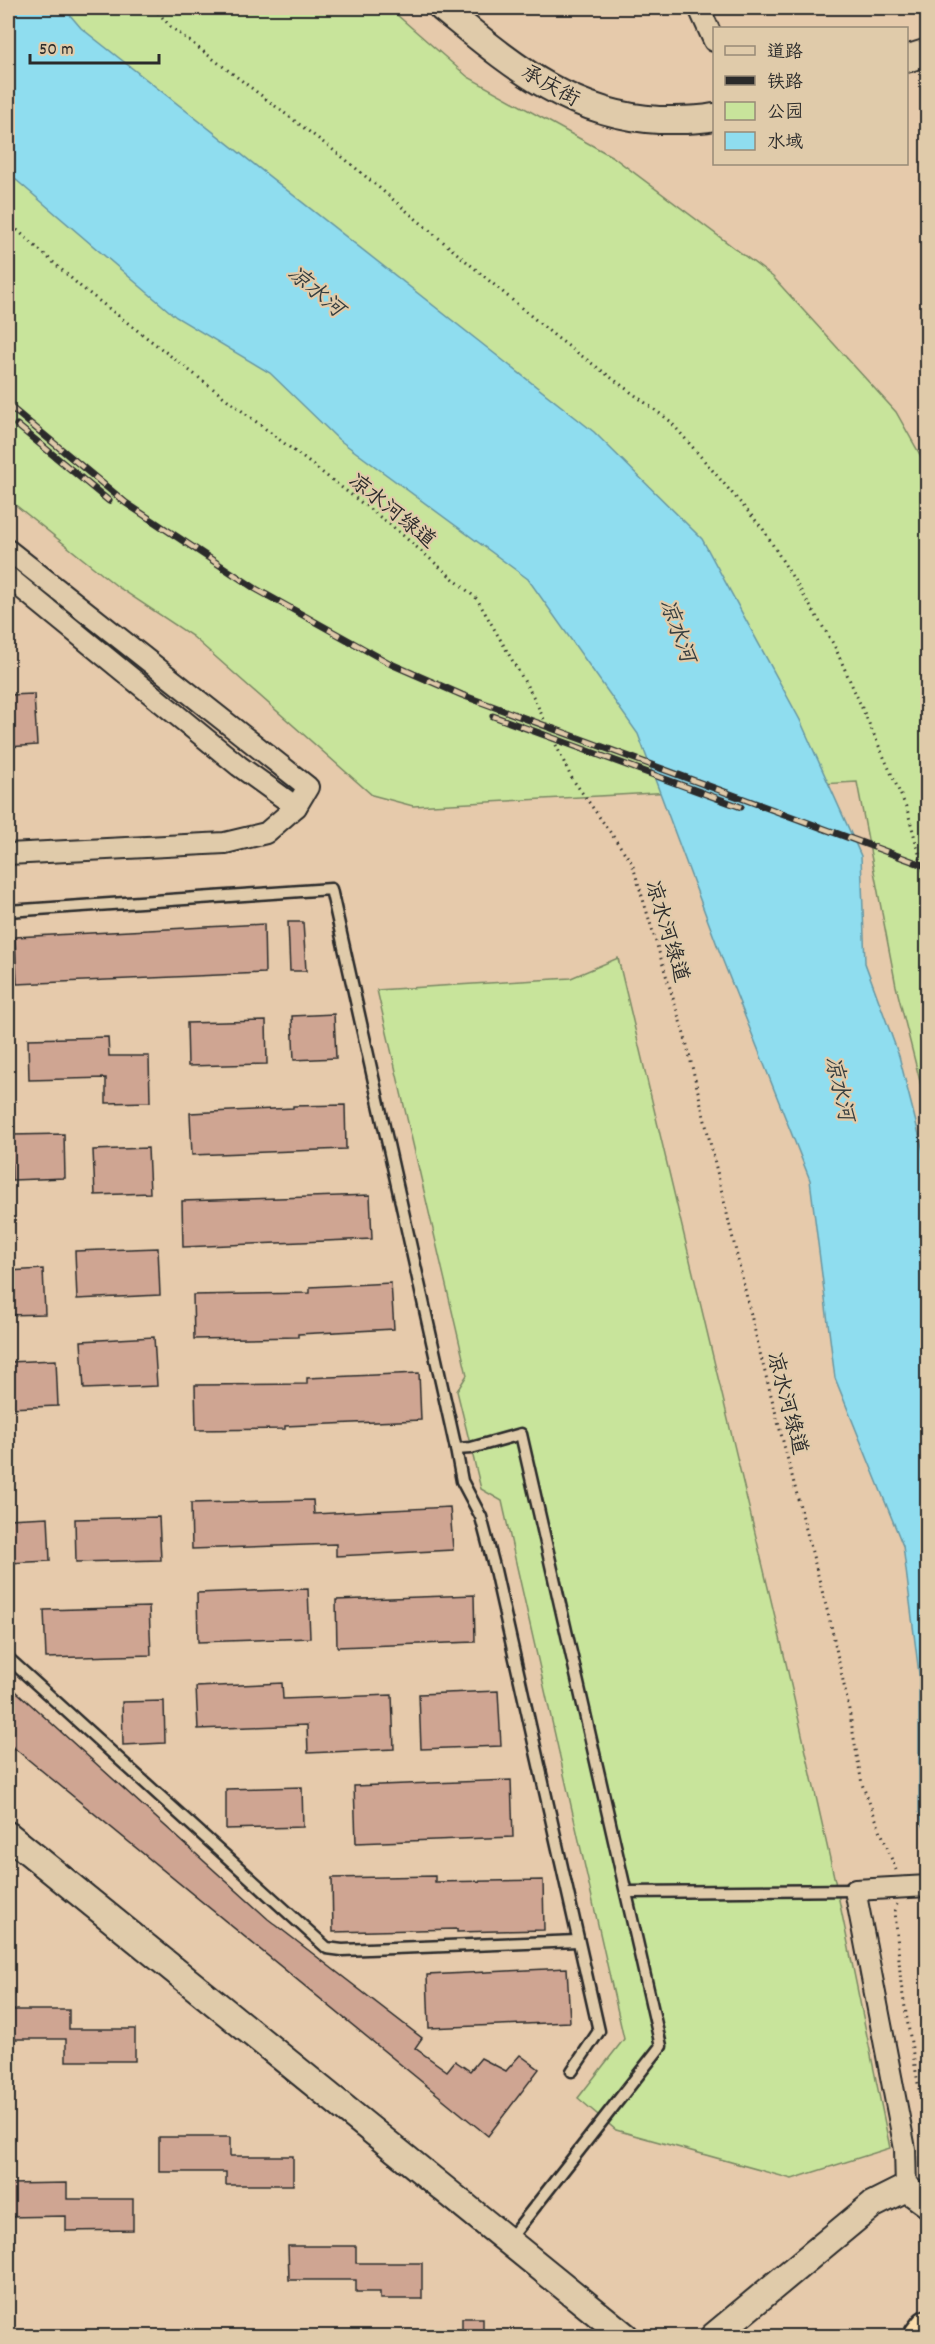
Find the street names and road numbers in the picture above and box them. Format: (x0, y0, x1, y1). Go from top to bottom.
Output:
street label: 承庆街 (515, 59, 584, 116)
street label: 凉水河绿道 (341, 468, 441, 557)
street label: 凉水河绿道 (635, 877, 695, 986)
street label: 凉水河绿道 (757, 1349, 813, 1458)

